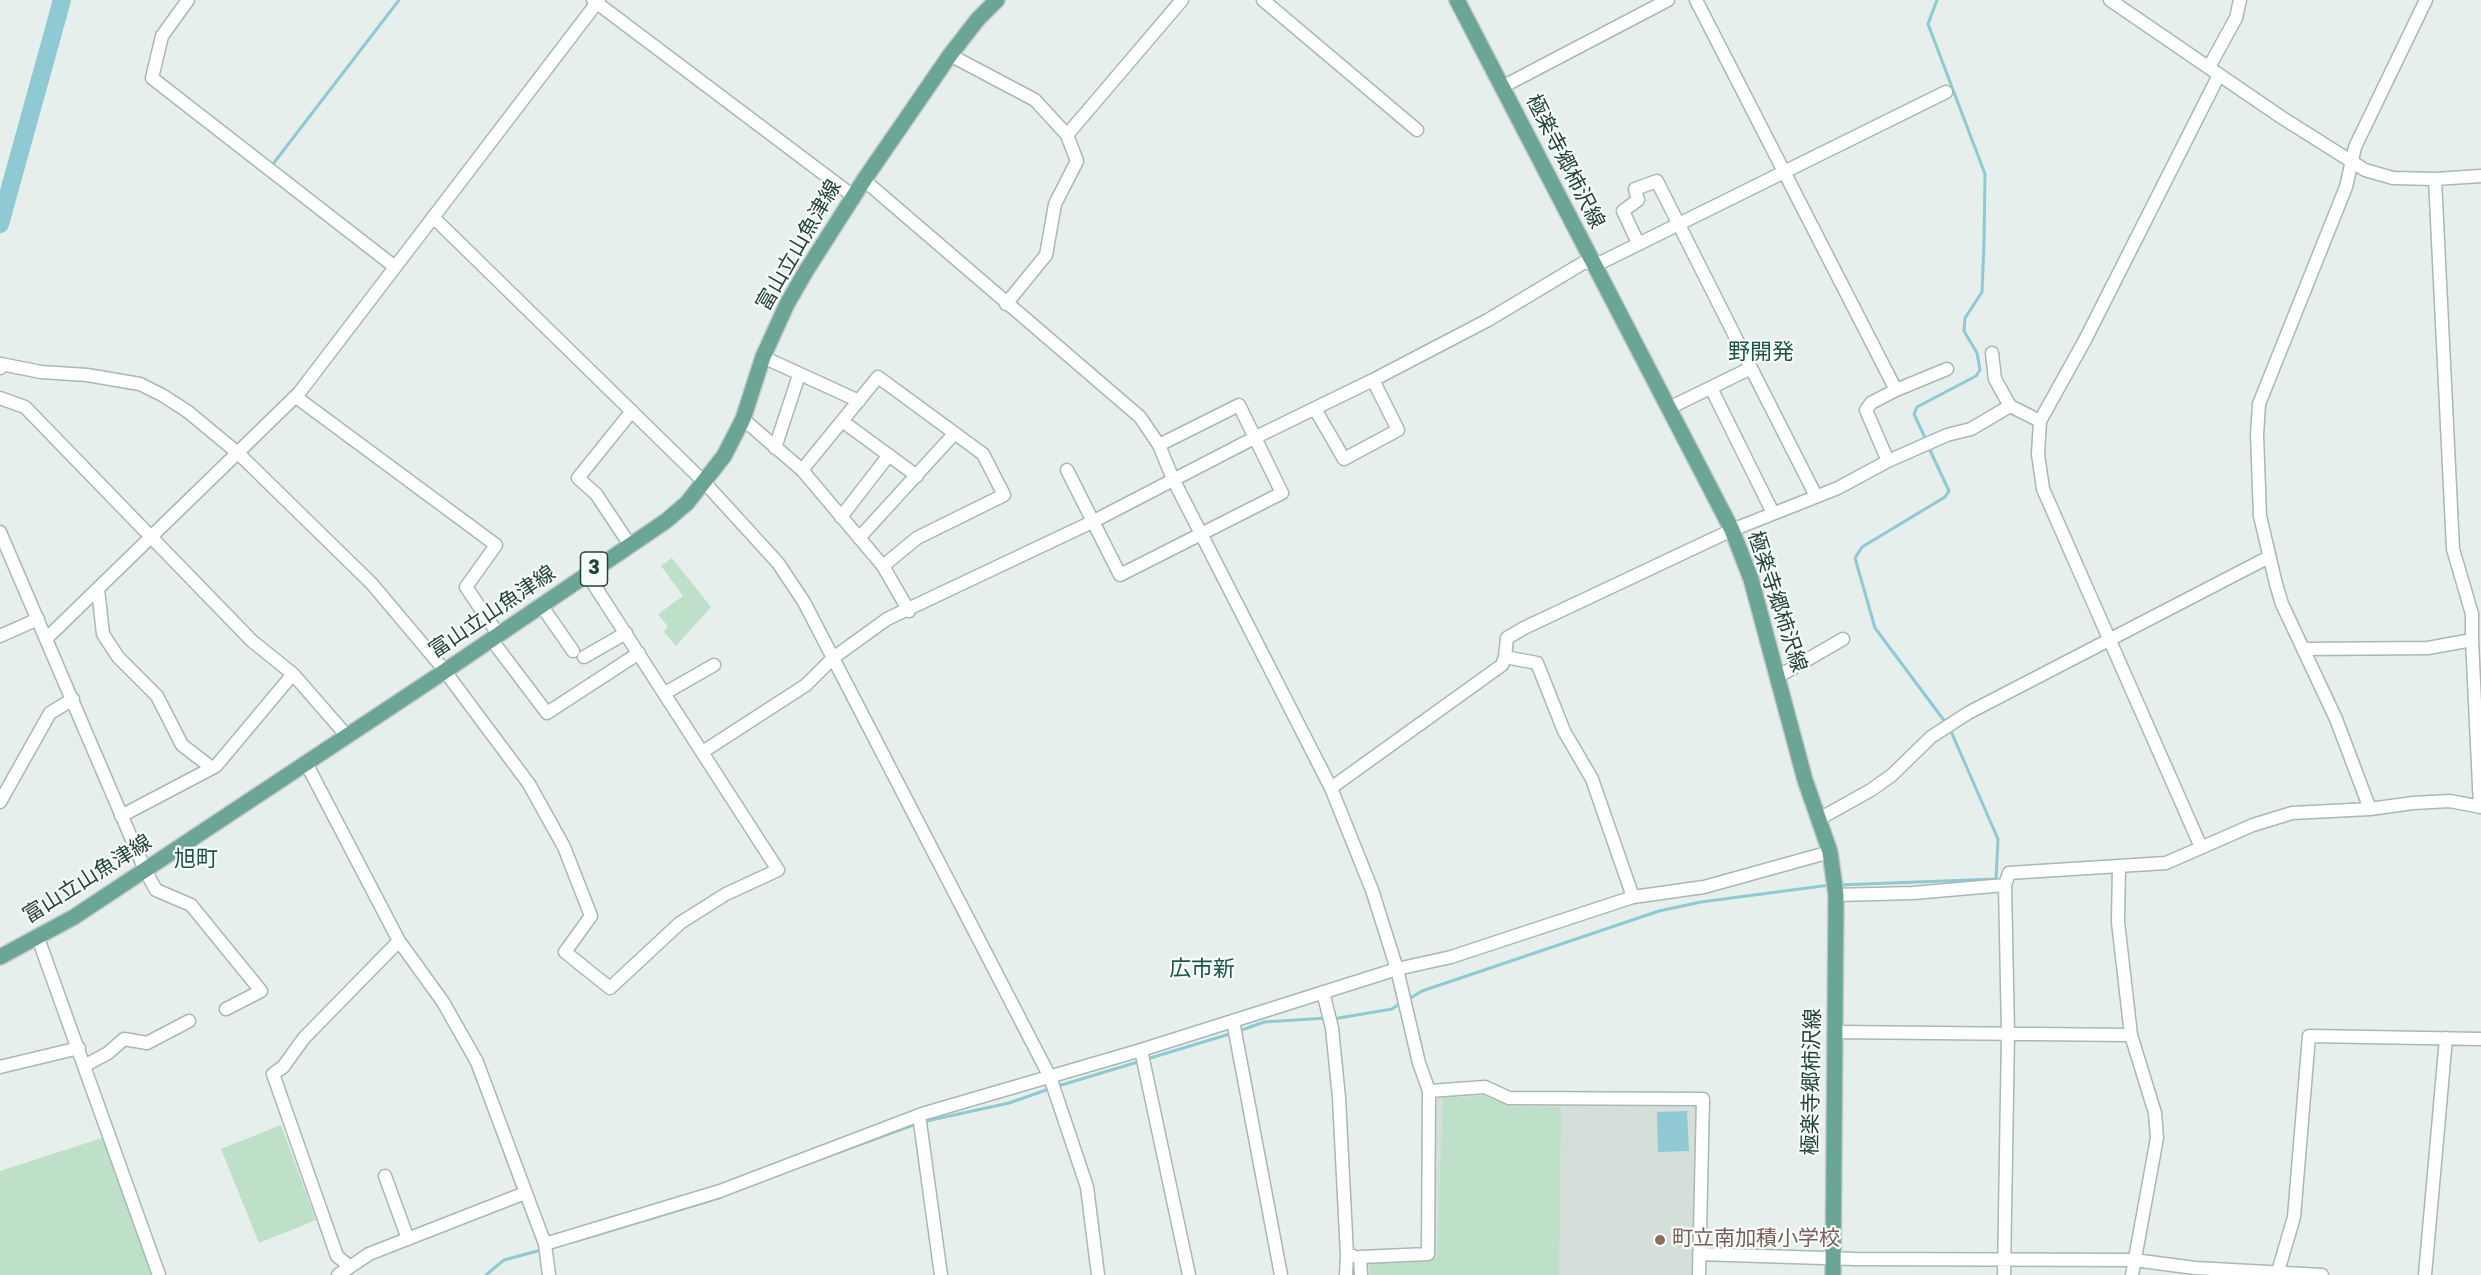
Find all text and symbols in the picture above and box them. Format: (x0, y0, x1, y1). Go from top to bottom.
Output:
street label: 極楽寺郷柿沢線 (1519, 91, 1609, 233)
street label: 富山立山魚津線 (752, 176, 848, 316)
district label: 野開発 (1728, 340, 1794, 366)
street label: 極楽寺郷柿沢線 (1741, 528, 1811, 676)
road number: 3 (580, 552, 608, 586)
street label: 富山立山魚津線 (425, 561, 561, 665)
street label: 富山立山魚津線 (19, 830, 157, 930)
district label: 旭町 (174, 847, 218, 873)
district label: 広市新 (1169, 957, 1235, 983)
street label: 極楽寺郷柿沢線 (1799, 1008, 1827, 1156)
place label: 町立南加積小学校 (1672, 1227, 1840, 1253)
marker: 町立南加積小学校 (1653, 1233, 1667, 1247)

